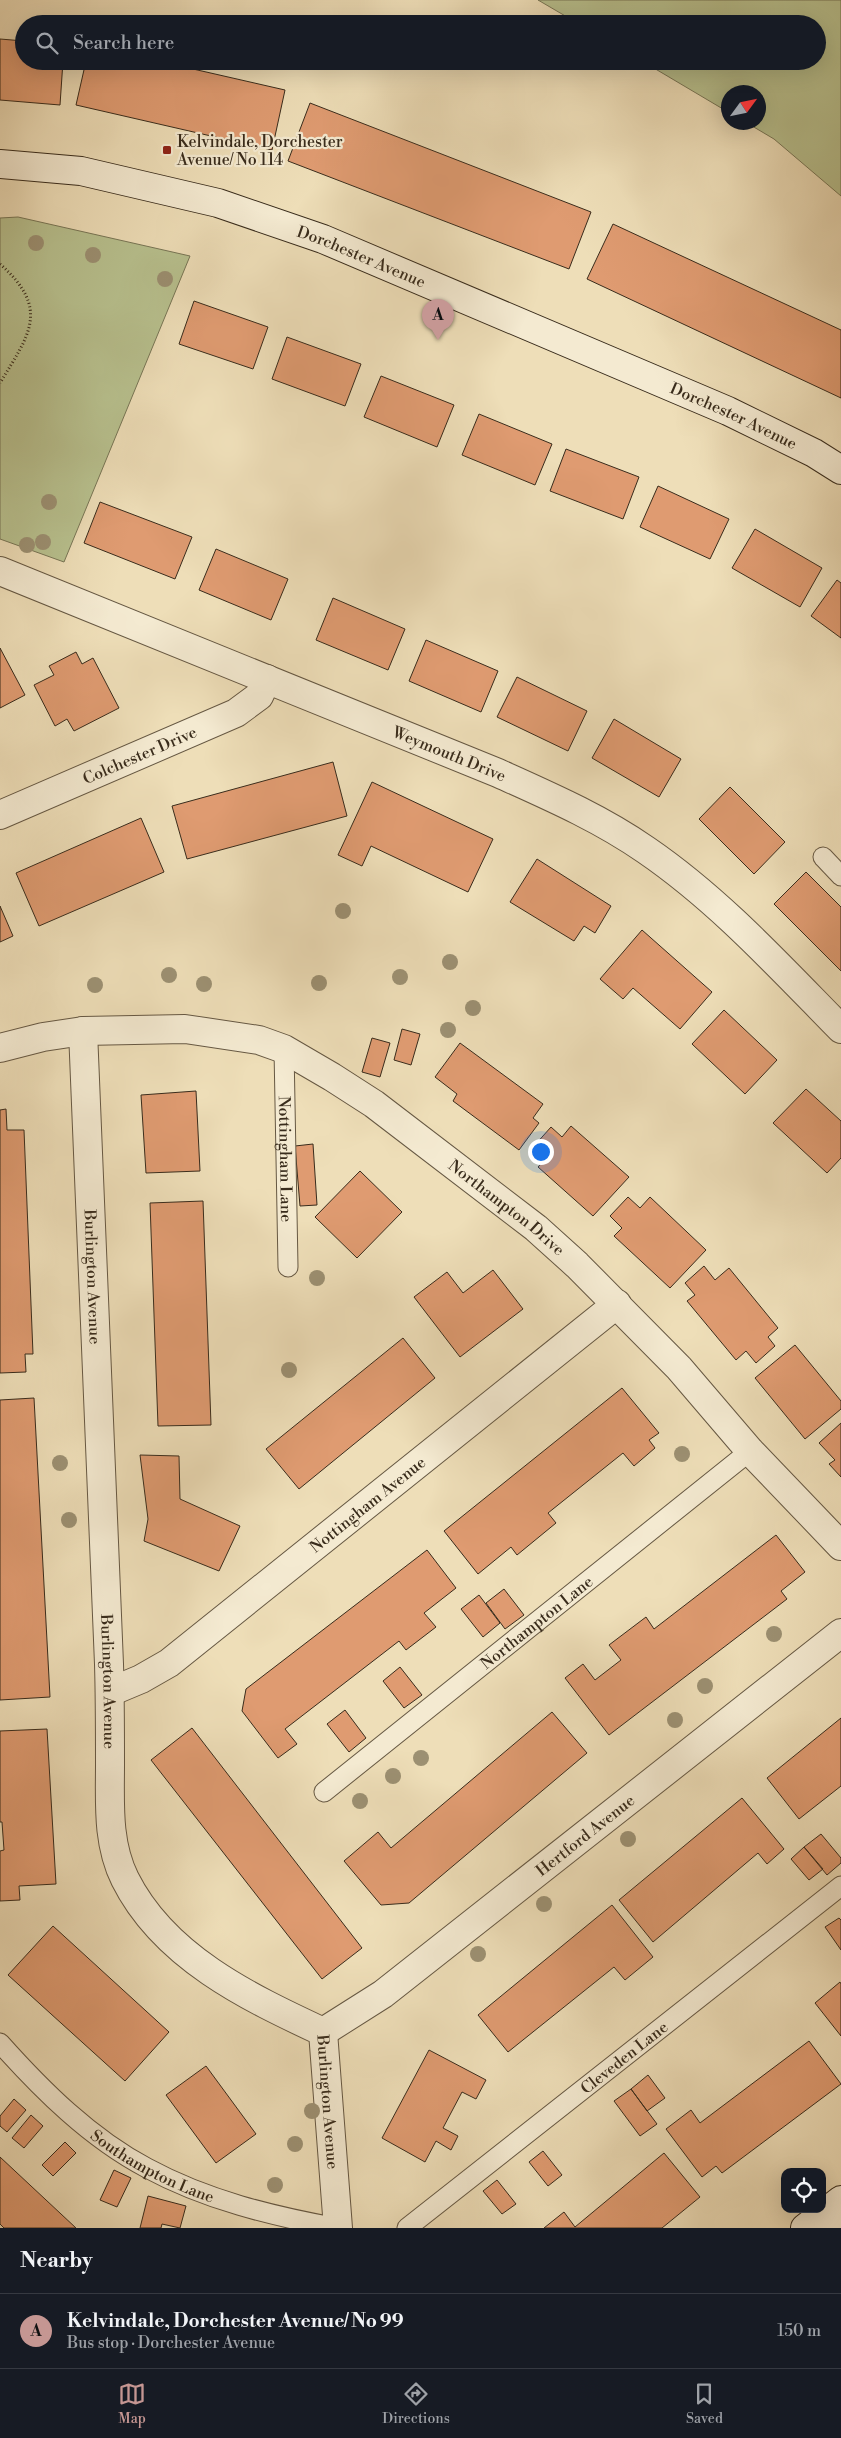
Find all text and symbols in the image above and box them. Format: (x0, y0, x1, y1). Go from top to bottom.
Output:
search box (15, 15, 826, 70)
icon: search (33, 29, 61, 57)
text: Search here (73, 31, 174, 55)
north arrow (721, 85, 766, 130)
place label: Kelvindale, Dorchester Avenue/ No 114 (176, 132, 343, 170)
marker: Kelvindale, Dorchester Avenue/ No 114 (161, 144, 173, 156)
street label: Dorchester Avenue (294, 222, 428, 292)
pin: A (422, 299, 454, 340)
street label: Dorchester Avenue (667, 379, 800, 454)
street label: Colchester Drive (80, 722, 200, 789)
street label: Weymouth Drive (388, 722, 509, 786)
street label: Nottingham Lane (274, 1096, 296, 1222)
your location (528, 1139, 554, 1165)
street label: Northampton Drive (444, 1156, 569, 1260)
street label: Burlington Avenue (79, 1208, 105, 1345)
street label: Nottingham Avenue (306, 1452, 430, 1557)
street label: Northampton Lane (477, 1572, 597, 1674)
street label: Burlington Avenue (96, 1613, 119, 1749)
street label: Hertford Avenue (532, 1791, 639, 1881)
street label: Cleveden Lane (577, 2017, 672, 2099)
street label: Burlington Avenue (312, 2033, 342, 2170)
street label: Southampton Lane (86, 2125, 217, 2207)
map controls (781, 2168, 826, 2213)
button: locate (781, 2168, 826, 2213)
text: Nearby (20, 2248, 93, 2274)
text: Kelvindale, Dorchester Avenue/ No 99 (67, 2309, 404, 2333)
text: A (30, 2321, 42, 2341)
text: 150 m (777, 2321, 821, 2341)
text: Bus stop · Dorchester Avenue (67, 2333, 275, 2353)
tab: Map (118, 2380, 146, 2428)
tab: Directions (382, 2380, 450, 2428)
tab: Saved (686, 2380, 723, 2428)

